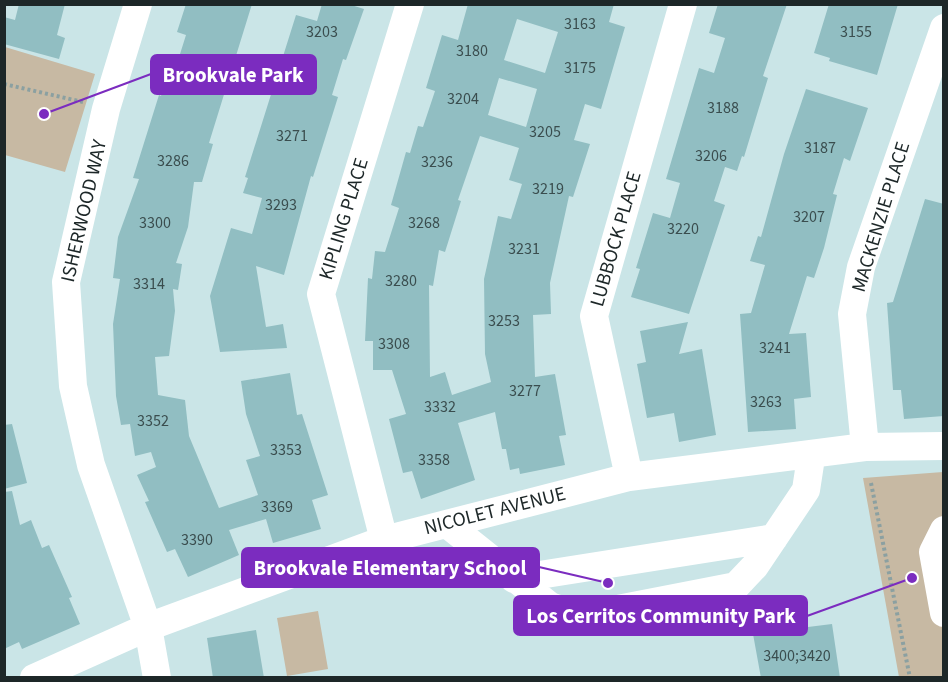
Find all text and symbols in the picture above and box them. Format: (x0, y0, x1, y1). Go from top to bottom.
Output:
house number: 3163 (564, 13, 596, 35)
house number: 3203 (306, 21, 338, 43)
house number: 3155 (840, 21, 872, 43)
house number: 3180 (456, 40, 488, 62)
callout: Brookvale Park (151, 55, 316, 94)
house number: 3175 (564, 57, 596, 79)
text: Brookvale Park (162, 60, 304, 90)
house number: 3204 (447, 88, 479, 110)
house number: 3188 (707, 97, 739, 119)
house number: 3205 (529, 121, 561, 143)
house number: 3271 (276, 125, 308, 147)
street label: ISHERWOOD WAY (54, 137, 114, 285)
house number: 3187 (804, 137, 836, 159)
street label: MACKENZIE PLACE (845, 138, 917, 296)
house number: 3206 (695, 145, 727, 167)
house number: 3286 (157, 150, 189, 172)
house number: 3236 (421, 151, 453, 173)
street label: KIPLING PLACE (312, 155, 376, 283)
street label: LUBBOCK PLACE (583, 168, 649, 310)
house number: 3219 (532, 178, 564, 200)
house number: 3293 (265, 194, 297, 216)
house number: 3207 (793, 206, 825, 228)
house number: 3300 (139, 212, 171, 234)
house number: 3268 (408, 212, 440, 234)
house number: 3220 (667, 218, 699, 240)
house number: 3231 (508, 238, 540, 260)
house number: 3280 (385, 270, 417, 292)
house number: 3314 (133, 273, 165, 295)
house number: 3253 (488, 310, 520, 332)
house number: 3308 (378, 333, 410, 355)
house number: 3241 (759, 337, 791, 359)
house number: 3277 (509, 380, 541, 402)
house number: 3263 (750, 391, 782, 413)
house number: 3332 (424, 396, 456, 418)
house number: 3352 (137, 410, 169, 432)
house number: 3353 (270, 439, 302, 461)
house number: 3358 (418, 449, 450, 471)
street label: NICOLET AVENUE (421, 480, 569, 542)
house number: 3369 (261, 496, 293, 518)
house number: 3390 (181, 529, 213, 551)
callout: Brookvale Elementary School (242, 548, 539, 587)
text: Brookvale Elementary School (254, 553, 526, 583)
callout: Los Cerritos Community Park (514, 596, 807, 635)
text: Los Cerritos Community Park (526, 601, 796, 631)
house number: 3400;3420 (763, 645, 831, 667)

